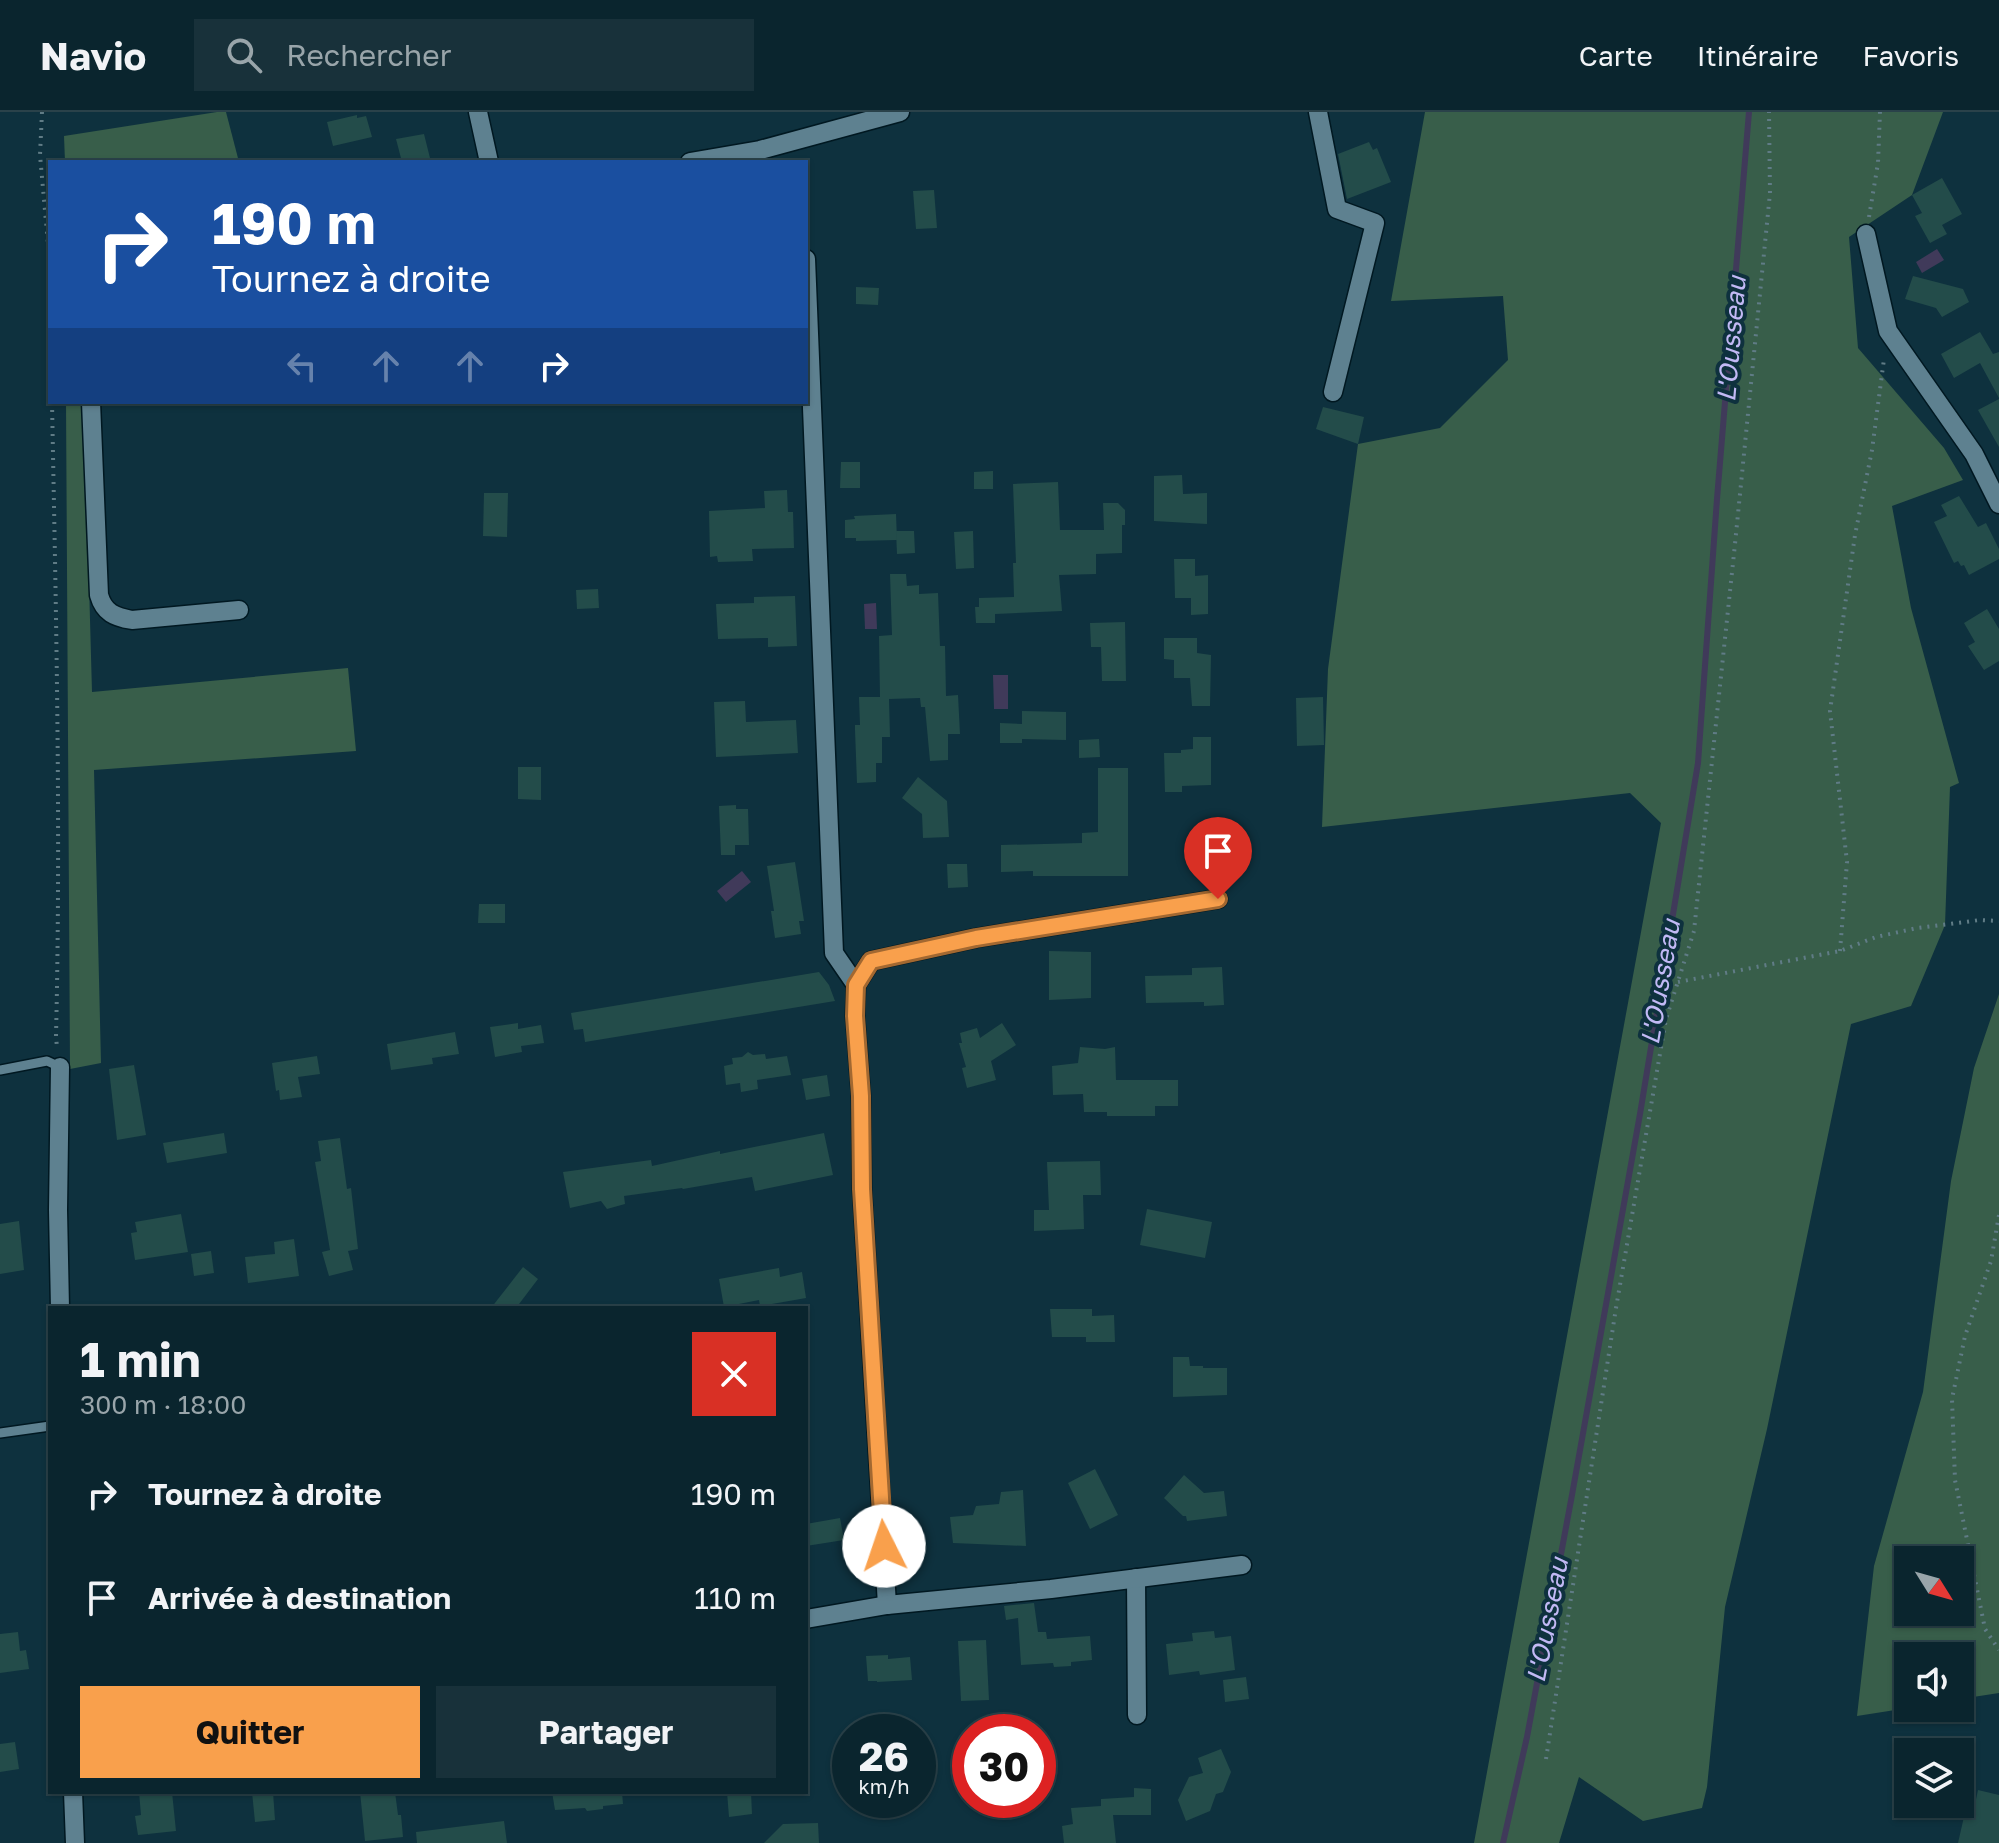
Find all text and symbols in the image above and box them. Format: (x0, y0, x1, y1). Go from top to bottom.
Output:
search box (194, 19, 754, 91)
text: Navio (40, 33, 146, 78)
icon: search (222, 33, 266, 77)
text: Rechercher (286, 37, 451, 73)
text: Carte (1579, 39, 1653, 72)
text: Itinéraire (1697, 39, 1818, 72)
text: Favoris (1862, 39, 1959, 72)
text: 190 m (212, 189, 376, 256)
icon: right (80, 192, 184, 296)
text: Tournez à droite (212, 257, 491, 300)
water label: L'Ousseau (1710, 273, 1752, 403)
icon: left (280, 344, 324, 388)
icon: ahead (364, 344, 408, 388)
icon: ahead (448, 344, 492, 388)
icon: right (532, 344, 576, 388)
pin (1184, 817, 1252, 899)
icon: arrive (1196, 829, 1240, 873)
water label: L'Ousseau (1634, 915, 1687, 1047)
text: 1 min (80, 1330, 201, 1388)
button: close (692, 1332, 776, 1416)
text: 300 m · 18:00 (80, 1389, 246, 1420)
icon: right (80, 1472, 124, 1516)
text: Tournez à droite (148, 1476, 382, 1512)
text: 190 m (691, 1476, 776, 1512)
position arrow (842, 1504, 926, 1588)
north arrow (1894, 1546, 1974, 1626)
map controls (1894, 1546, 1974, 1818)
water label: L'Ousseau (1520, 1553, 1575, 1685)
icon: arrive (80, 1576, 124, 1620)
text: Arrivée à destination (148, 1580, 451, 1616)
text: 110 m (694, 1580, 776, 1616)
button: sound (1894, 1642, 1974, 1722)
button: Quitter (80, 1686, 420, 1778)
button: Partager (436, 1686, 776, 1778)
speed limit sign: 30 (952, 1714, 1056, 1818)
text: 26 (859, 1732, 909, 1780)
button: layers (1894, 1738, 1974, 1818)
text: km/h (859, 1774, 909, 1798)

